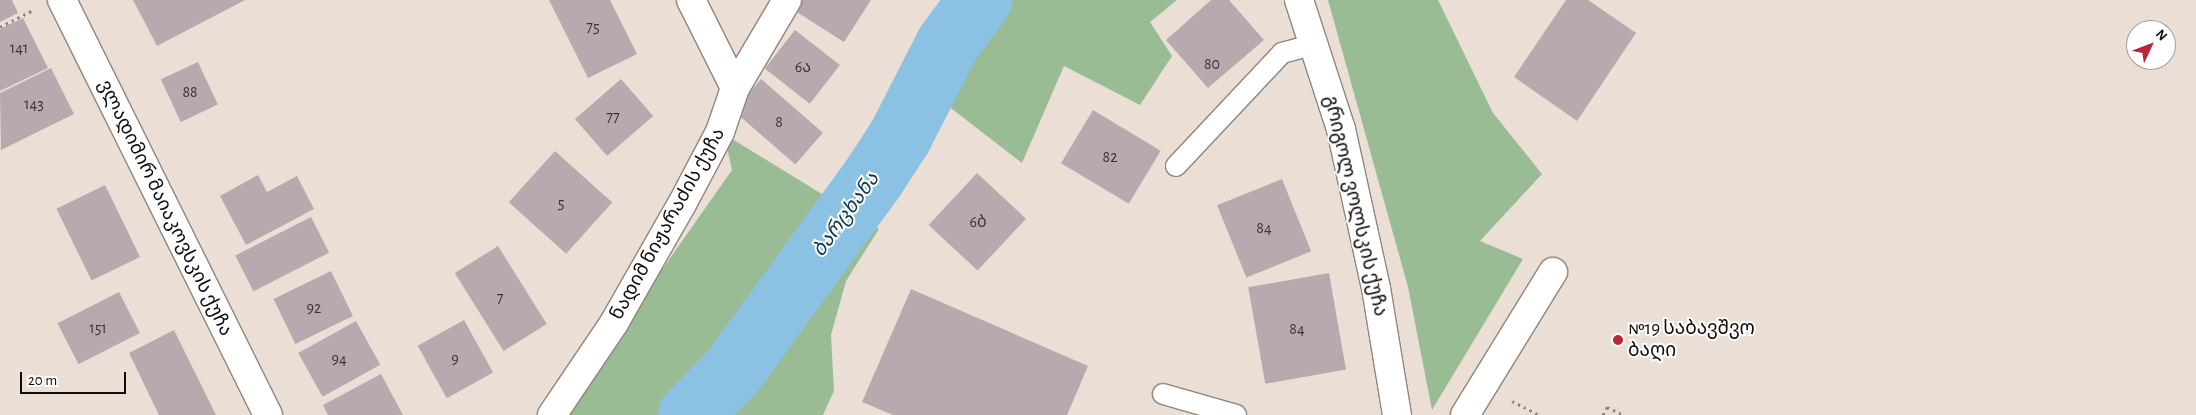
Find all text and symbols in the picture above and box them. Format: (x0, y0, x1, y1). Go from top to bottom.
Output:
house number: 75 (586, 17, 600, 37)
north arrow (2126, 20, 2176, 70)
text: N (2153, 27, 2170, 44)
house number: 141 (10, 38, 28, 58)
house number: 80 (1204, 54, 1220, 74)
house number: 6ა (795, 57, 811, 77)
street label: ვლადიმირ მაიაკოვსკის ქუჩა (93, 76, 237, 340)
house number: 88 (182, 82, 198, 102)
street label: გრიგოლ ვოლსკის ქუჩა (1318, 93, 1392, 319)
house number: 143 (24, 94, 44, 114)
house number: 77 (606, 107, 620, 127)
house number: 8 (775, 112, 783, 132)
street label: ნადიმ ნიჟარაძის ქუჩა (606, 124, 730, 324)
house number: 82 (1103, 147, 1117, 167)
water label: ბარცხანა (807, 168, 885, 262)
house number: 5 (558, 193, 564, 213)
house number: 6ბ (969, 212, 987, 232)
house number: 84 (1256, 218, 1272, 238)
house number: 7 (497, 288, 503, 308)
house number: 92 (307, 298, 321, 318)
house number: 151 (89, 318, 107, 338)
place label: №19 საბავშვო ბაღი (1628, 318, 1755, 362)
house number: 84 (1289, 319, 1305, 339)
marker: №19 საბავშვო ბაღი (1612, 334, 1624, 346)
house number: 94 (331, 349, 347, 369)
house number: 9 (451, 349, 459, 369)
scale bar (22, 362, 129, 394)
text: 20 m (28, 373, 57, 388)

